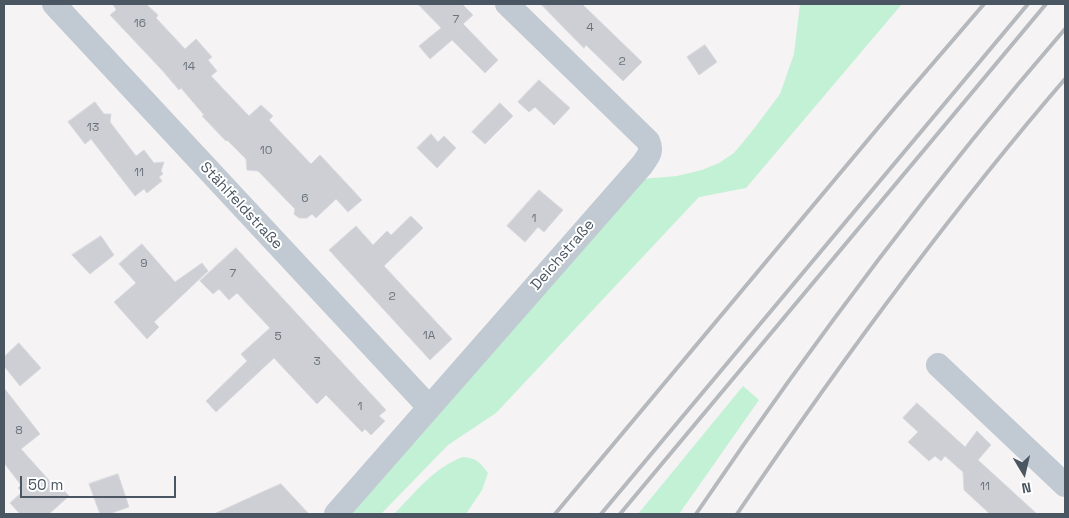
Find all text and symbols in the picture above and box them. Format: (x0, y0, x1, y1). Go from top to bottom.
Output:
house number: 7 (453, 13, 459, 27)
house number: 16 (134, 17, 146, 31)
house number: 4 (586, 21, 594, 35)
house number: 2 (618, 55, 626, 69)
house number: 14 (183, 60, 195, 74)
house number: 13 (87, 121, 99, 135)
house number: 10 (260, 144, 272, 158)
street label: Stählfeldstraße (196, 159, 286, 253)
house number: 11 (134, 166, 144, 180)
house number: 6 (301, 192, 309, 206)
house number: 1 (531, 212, 537, 226)
street label: Deichstraße (527, 216, 599, 294)
house number: 9 (140, 257, 148, 271)
house number: 7 (230, 267, 236, 281)
house number: 2 (388, 290, 396, 304)
house number: 1A (423, 329, 435, 343)
house number: 5 (274, 330, 282, 344)
house number: 3 (313, 355, 321, 369)
house number: 1 (357, 400, 363, 414)
house number: 8 (15, 424, 23, 438)
north arrow (999, 448, 1049, 498)
scale bar (22, 466, 179, 498)
text: 50 m (28, 475, 63, 494)
text: N (1020, 478, 1032, 497)
house number: 11 (980, 480, 990, 494)

